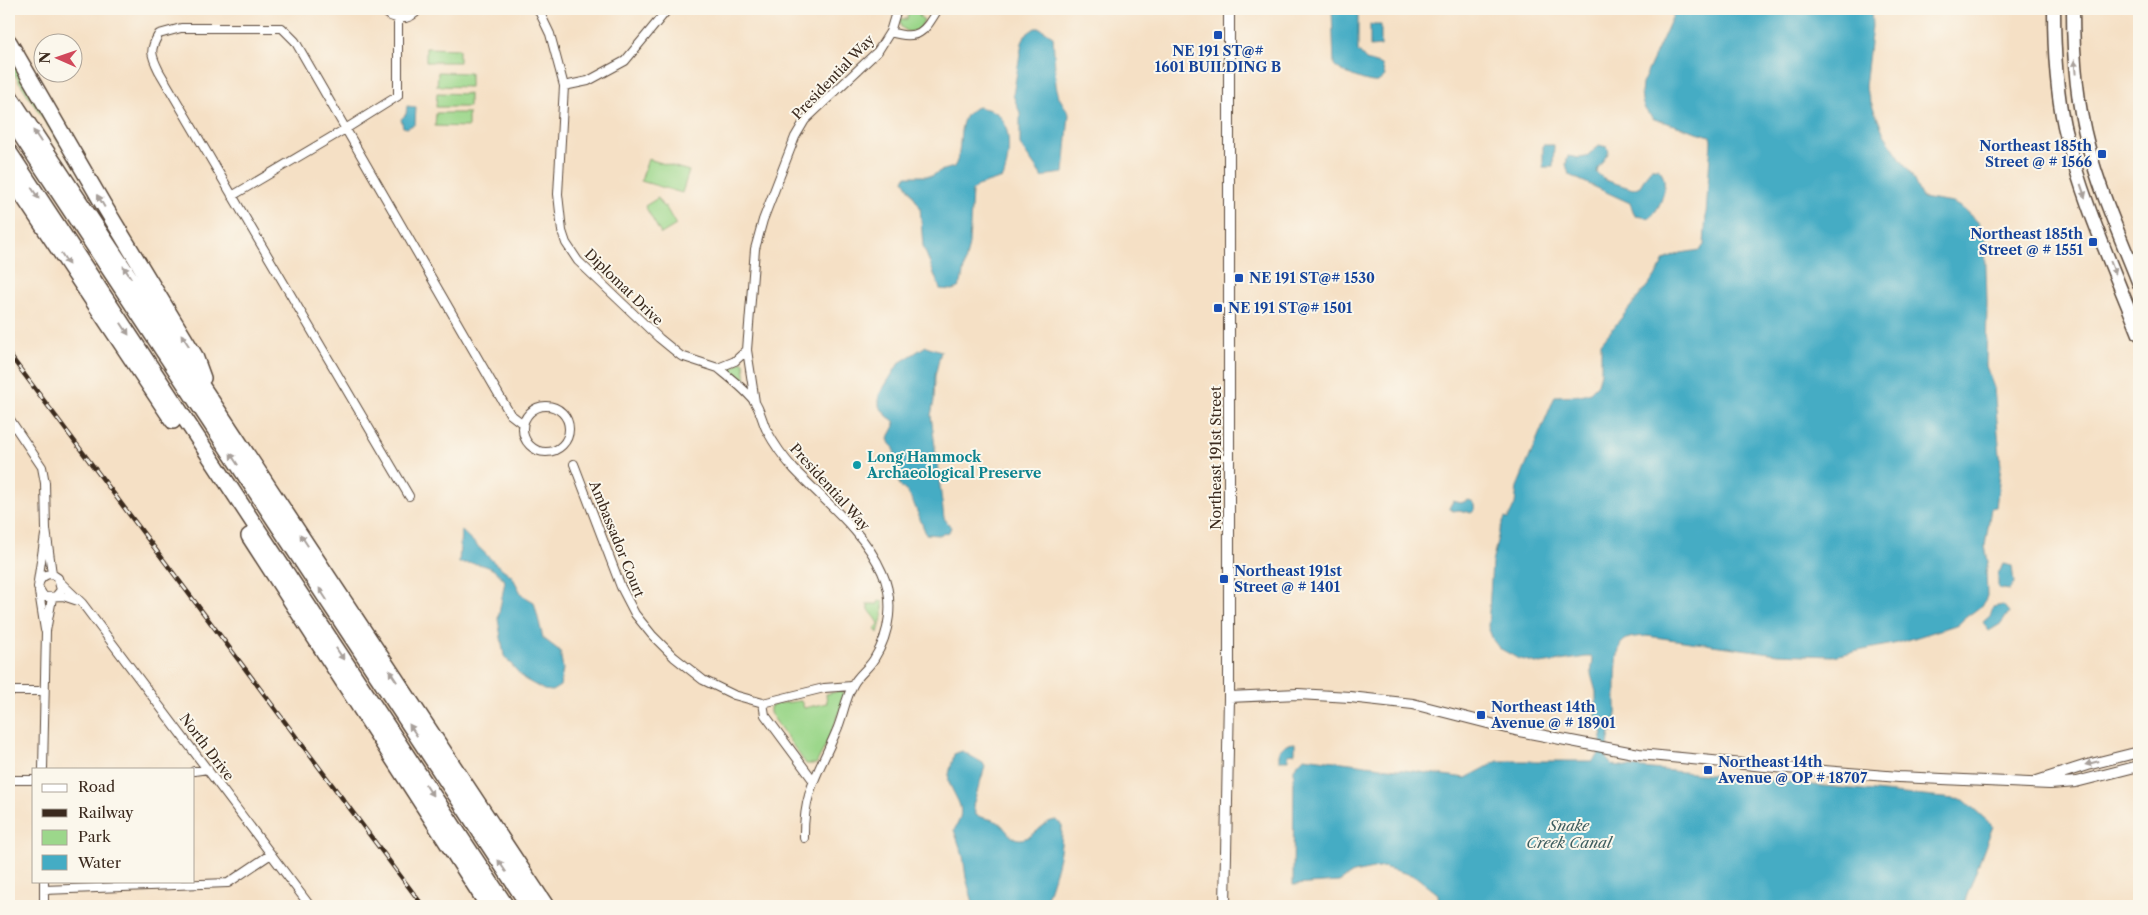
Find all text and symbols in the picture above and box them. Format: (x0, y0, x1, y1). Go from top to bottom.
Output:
marker: NE 191 ST@# 1601 BUILDING B (1212, 29, 1224, 41)
street label: Presidential Way (788, 31, 878, 123)
north arrow (32, 32, 82, 82)
place label: NE 191 ST@# 1601 BUILDING B (1155, 42, 1281, 76)
text: N (36, 51, 54, 64)
one-way arrow (2070, 59, 2078, 75)
one-way arrow (32, 130, 42, 143)
place label: Northeast 185th Street @ # 1566 (1979, 137, 2092, 171)
marker: Northeast 185th Street @ # 1566 (2096, 148, 2108, 160)
one-way arrow (2080, 183, 2087, 198)
one-way arrow (31, 186, 40, 200)
one-way arrow (96, 194, 105, 208)
place label: Northeast 185th Street @ # 1551 (1970, 225, 2084, 259)
marker: Northeast 185th Street @ # 1551 (2087, 236, 2099, 248)
street label: Diplomat Drive (581, 245, 667, 329)
one-way arrow (60, 253, 69, 266)
one-way arrow (2109, 261, 2117, 276)
one-way arrow (122, 265, 131, 279)
place label: NE 191 ST@# 1530 (1249, 269, 1375, 287)
marker: NE 191 ST@# 1530 (1233, 272, 1245, 284)
place label: NE 191 ST@# 1501 (1228, 299, 1353, 317)
marker: NE 191 ST@# 1501 (1212, 302, 1224, 314)
one-way arrow (120, 322, 129, 336)
one-way arrow (180, 333, 190, 347)
street label: Northeast 191st Street (1207, 386, 1225, 530)
street label: Presidential Way (786, 440, 874, 534)
place label: Long Hammock Archaeological Preserve (866, 448, 1041, 482)
one-way arrow (229, 452, 239, 466)
marker: Long Hammock Archaeological Preserve (851, 459, 863, 471)
street label: Ambassador Court (585, 477, 649, 600)
one-way arrow (299, 534, 308, 547)
place label: Northeast 191st Street @ # 1401 (1234, 562, 1342, 596)
marker: Northeast 191st Street @ # 1401 (1218, 573, 1230, 585)
one-way arrow (318, 588, 328, 601)
one-way arrow (335, 648, 344, 661)
one-way arrow (388, 669, 398, 683)
place label: Northeast 14th Avenue @ # 18901 (1490, 698, 1616, 732)
marker: Northeast 14th Avenue @ # 18901 (1475, 709, 1487, 721)
street label: North Drive (176, 710, 238, 784)
one-way arrow (408, 723, 417, 737)
place label: Northeast 14th Avenue @ OP # 18707 (1717, 753, 1868, 787)
one-way arrow (2084, 760, 2099, 768)
marker: Northeast 14th Avenue @ OP # 18707 (1702, 764, 1714, 776)
legend (32, 768, 195, 882)
text: Road (78, 777, 115, 796)
one-way arrow (424, 783, 434, 797)
text: Railway (78, 803, 134, 822)
water label: Snake Creek Canal (1526, 816, 1614, 852)
text: Park (78, 827, 112, 846)
text: Water (77, 853, 122, 872)
one-way arrow (498, 859, 507, 872)

